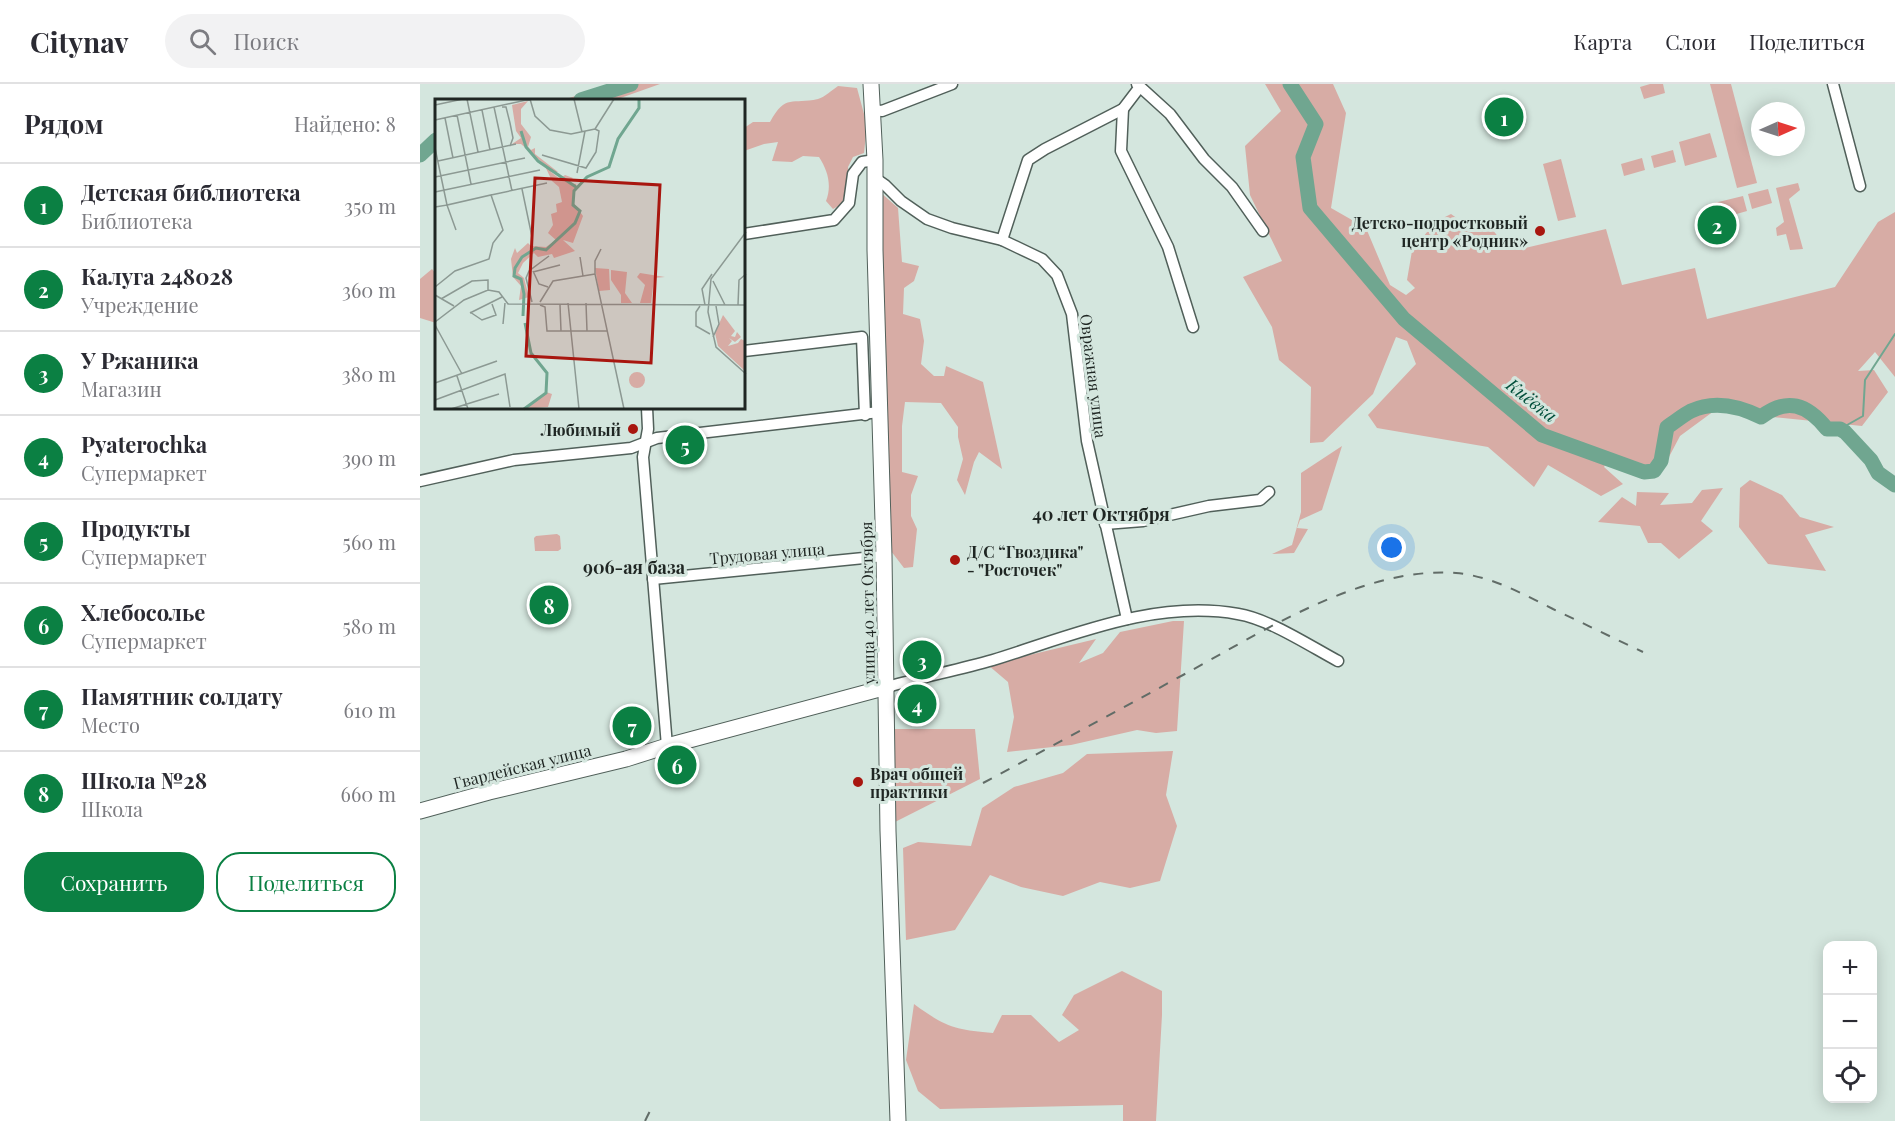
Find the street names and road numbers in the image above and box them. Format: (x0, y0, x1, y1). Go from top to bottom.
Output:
street label: Овражная улица (1076, 313, 1112, 439)
street label: улица 40 лет Октября (855, 521, 879, 686)
street label: Трудовая улица (709, 537, 826, 568)
street label: Гвардейская улица (451, 739, 593, 793)

